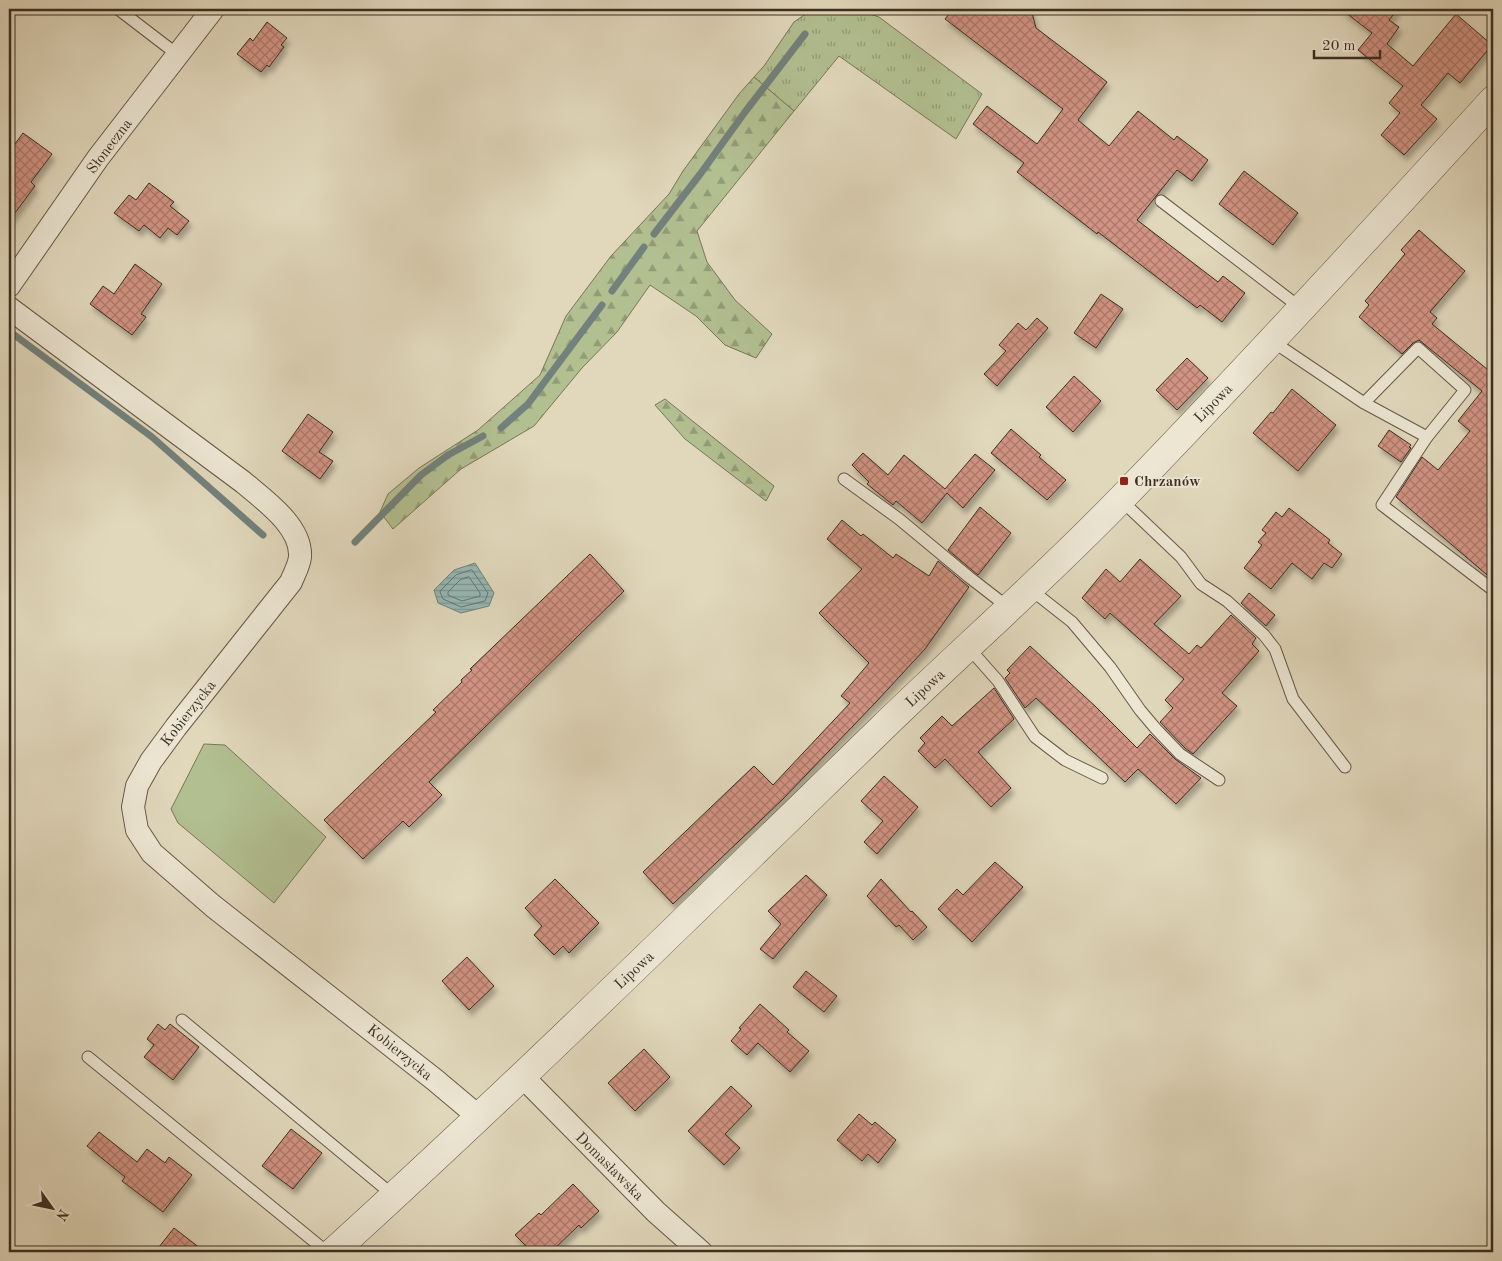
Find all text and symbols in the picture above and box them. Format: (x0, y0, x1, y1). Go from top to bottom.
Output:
scale bar (1314, 28, 1381, 60)
text: 20 m (1322, 39, 1356, 54)
street label: Słoneczna (85, 116, 136, 177)
street label: Lipowa (1192, 381, 1236, 426)
marker: Chrzanów (1118, 475, 1130, 487)
place label: Chrzanów (1134, 475, 1201, 490)
street label: Lipowa (903, 667, 949, 711)
street label: Kobierzycka (159, 678, 220, 750)
street label: Lipowa (612, 949, 658, 993)
street label: Kobierzycka (364, 1022, 435, 1084)
street label: Domasławska (572, 1130, 646, 1204)
north arrow (28, 1184, 78, 1234)
text: N (53, 1206, 71, 1223)

